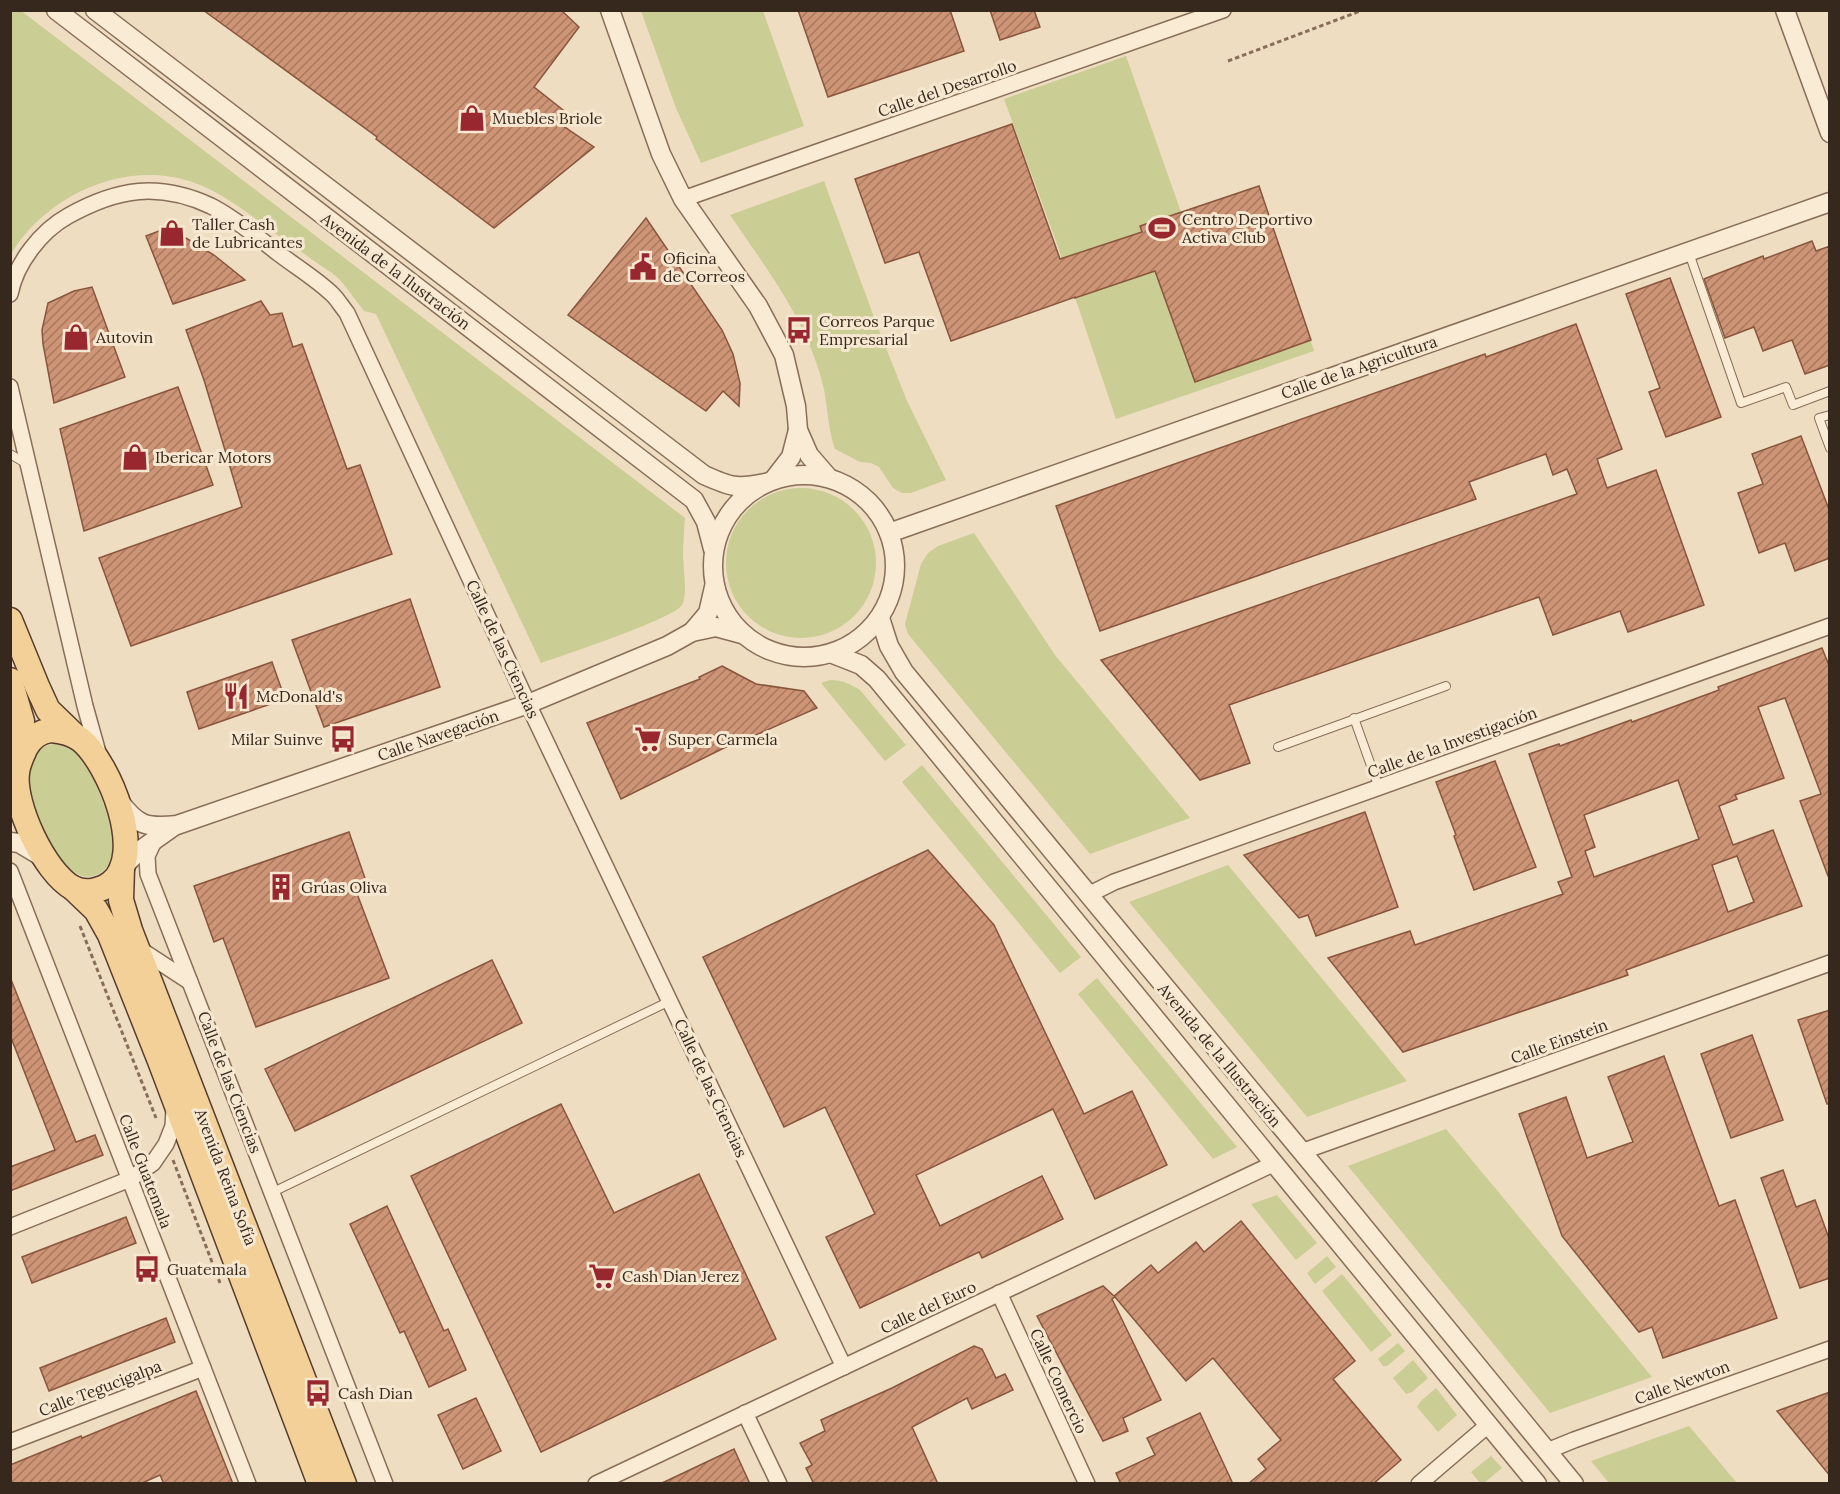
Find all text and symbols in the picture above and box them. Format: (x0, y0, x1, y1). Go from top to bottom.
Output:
street label: Calle del Desarrollo (875, 55, 1019, 121)
shop icon: Muebles Briole (457, 103, 487, 133)
place label: Muebles Briole (492, 108, 603, 128)
street label: Avenida de la Ilustración (317, 208, 475, 334)
place label: Centro Deportivo Activa Club (1181, 209, 1313, 247)
sports icon: Centro Deportivo Activa Club (1147, 213, 1177, 243)
place label: Taller Cash de Lubricantes (192, 214, 303, 252)
shop icon: Taller Cash de Lubricantes (157, 218, 187, 248)
place label: Oficina de Correos (663, 248, 745, 286)
public building icon: Oficina de Correos (628, 252, 658, 282)
place label: Correos Parque Empresarial (819, 311, 935, 349)
bus stop icon: Correos Parque Empresarial (784, 315, 814, 345)
shop icon: Autovin (61, 322, 91, 352)
place label: Autovin (95, 327, 154, 347)
street label: Calle de la Agricultura (1278, 331, 1440, 403)
shop icon: Ibericar Motors (120, 442, 150, 472)
place label: Ibericar Motors (155, 447, 271, 467)
street label: Calle de las Ciencias (462, 577, 544, 721)
restaurant icon: McDonald's (221, 681, 251, 711)
place label: McDonald's (256, 686, 343, 706)
street label: Calle de la Investigación (1364, 702, 1540, 782)
street label: Calle Navegación (375, 705, 502, 765)
bus stop icon: Milar Suinve (328, 724, 358, 754)
supermarket icon: Super Carmela (633, 724, 663, 754)
place label: Milar Suinve (231, 729, 323, 749)
place label: Super Carmela (668, 729, 778, 749)
building icon: Grúas Oliva (266, 872, 296, 902)
place label: Grúas Oliva (301, 877, 387, 897)
street label: Avenida de la Ilustración (1153, 978, 1286, 1131)
street label: Calle de las Ciencias (194, 1008, 266, 1156)
street label: Calle Einstein (1508, 1014, 1610, 1068)
street label: Calle de las Ciencias (670, 1016, 752, 1160)
street label: Avenida Reina Sofía (190, 1105, 261, 1248)
street label: Calle Guatemala (115, 1111, 177, 1231)
bus stop icon: Guatemala (132, 1254, 162, 1284)
place label: Guatemala (167, 1259, 247, 1279)
supermarket icon: Cash Dian Jerez (587, 1261, 617, 1291)
place label: Cash Dian Jerez (622, 1266, 739, 1286)
street label: Calle del Euro (877, 1276, 979, 1338)
street label: Calle Comercio (1026, 1325, 1092, 1437)
street label: Calle Tegucigalpa (36, 1355, 164, 1421)
street label: Calle Newton (1632, 1355, 1733, 1408)
bus stop icon: Cash Dian (303, 1378, 333, 1408)
place label: Cash Dian (338, 1383, 413, 1403)

